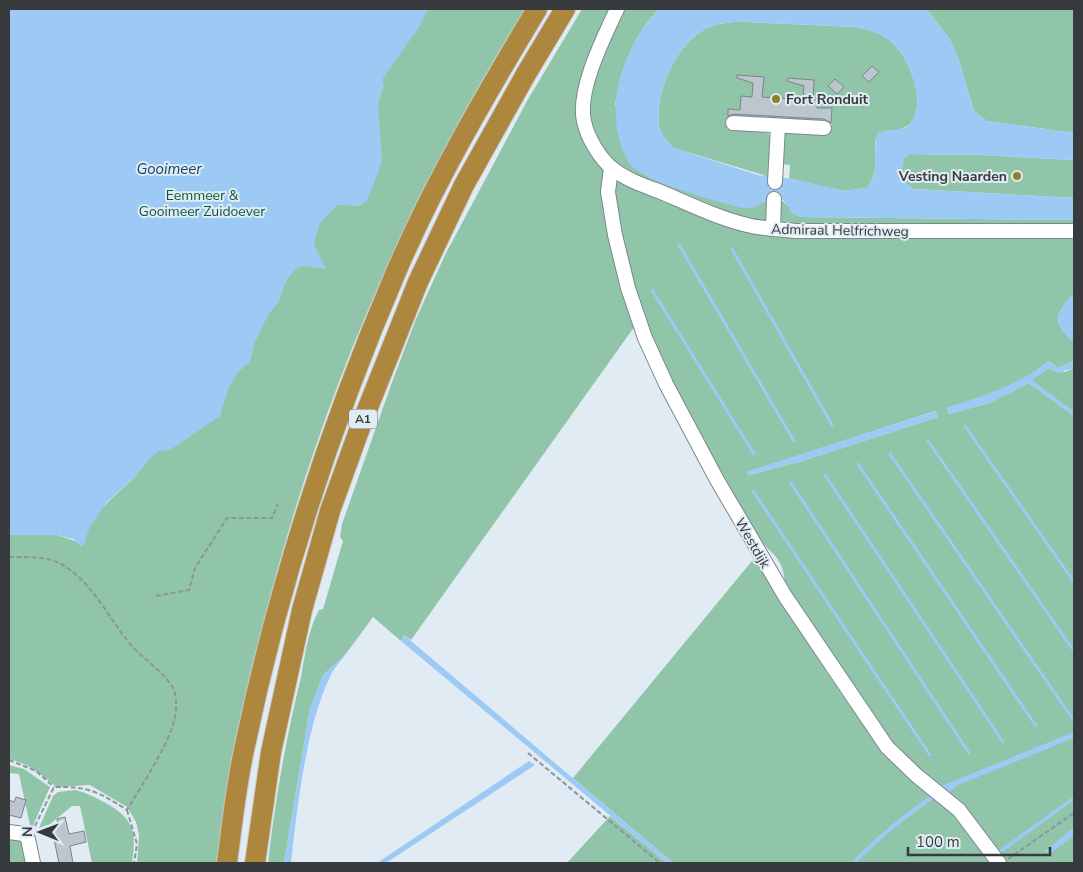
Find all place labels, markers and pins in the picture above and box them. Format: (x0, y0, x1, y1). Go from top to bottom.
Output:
place label: Fort Ronduit (786, 90, 868, 109)
marker: Fort Ronduit (770, 93, 782, 105)
place label: Vesting Naarden (898, 167, 1007, 186)
marker: Vesting Naarden (1011, 170, 1023, 182)

